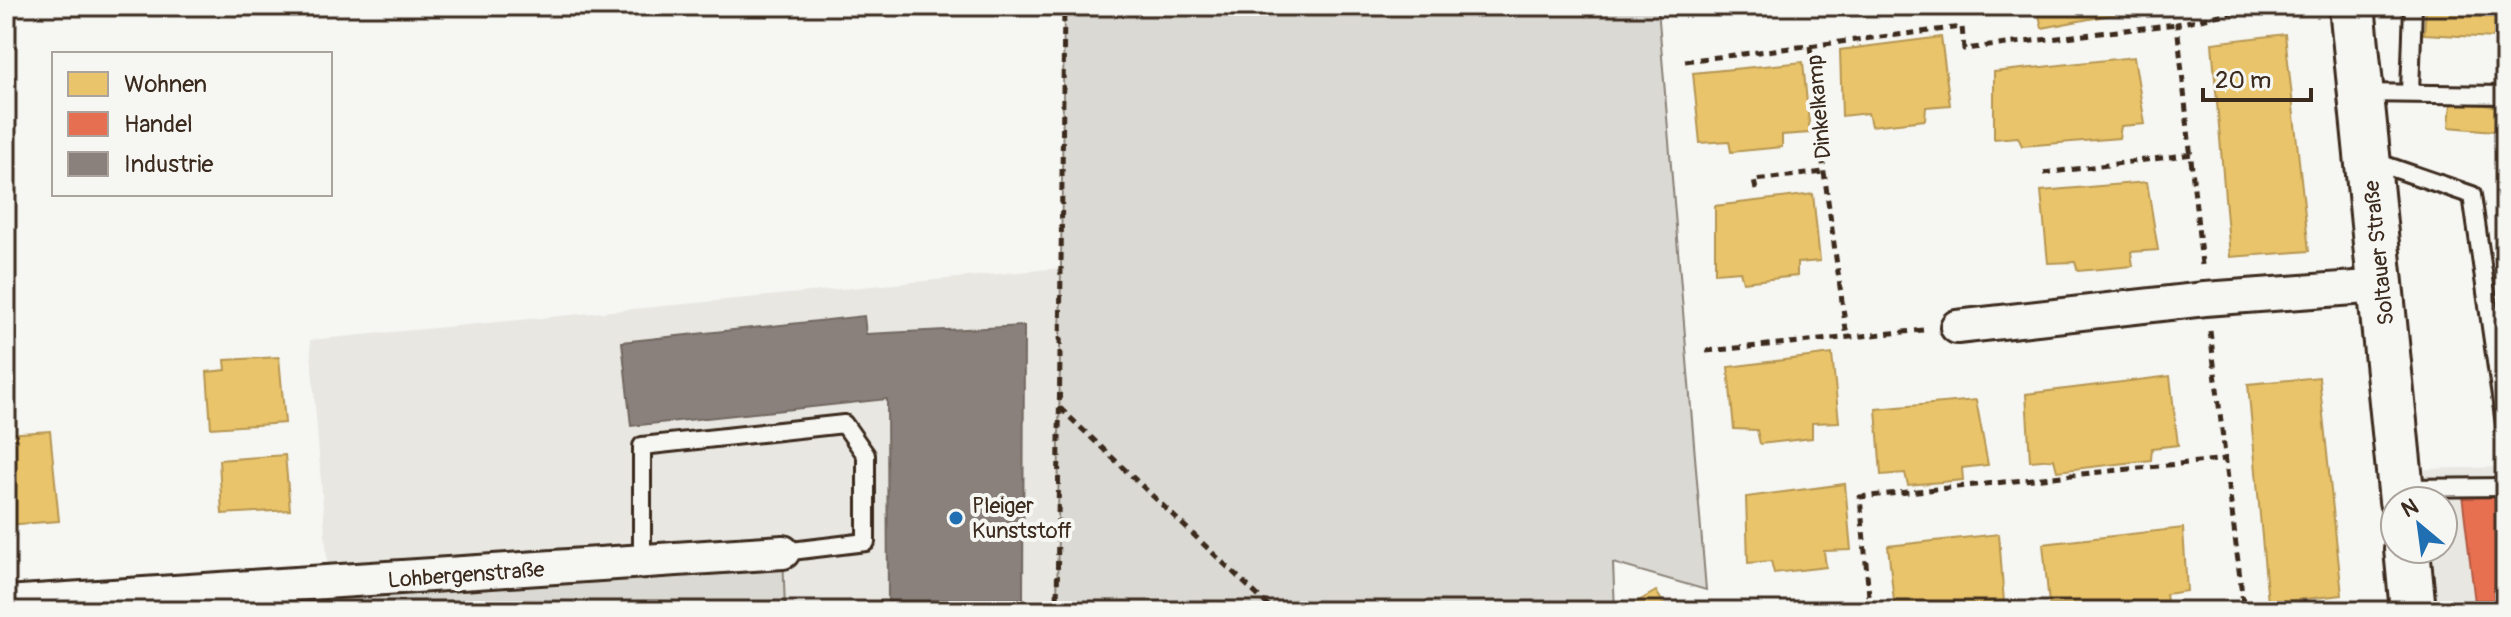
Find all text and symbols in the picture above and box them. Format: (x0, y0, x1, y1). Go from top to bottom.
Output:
legend (52, 52, 332, 196)
scale bar (2203, 52, 2311, 102)
street label: Dinkelkamp (1800, 54, 1837, 160)
text: 20 m (2215, 66, 2271, 95)
text: Wohnen (124, 70, 207, 99)
text: Handel (124, 110, 193, 139)
text: Industrie (124, 150, 213, 179)
street label: Soltauer Straße (2357, 179, 2401, 327)
north arrow (2379, 485, 2459, 565)
place label: Pleiger Kunststoff (972, 492, 1072, 545)
text: N (2396, 492, 2423, 524)
marker: Pleiger Kunststoff (947, 509, 965, 527)
street label: Lohbergenstraße (387, 556, 546, 594)

